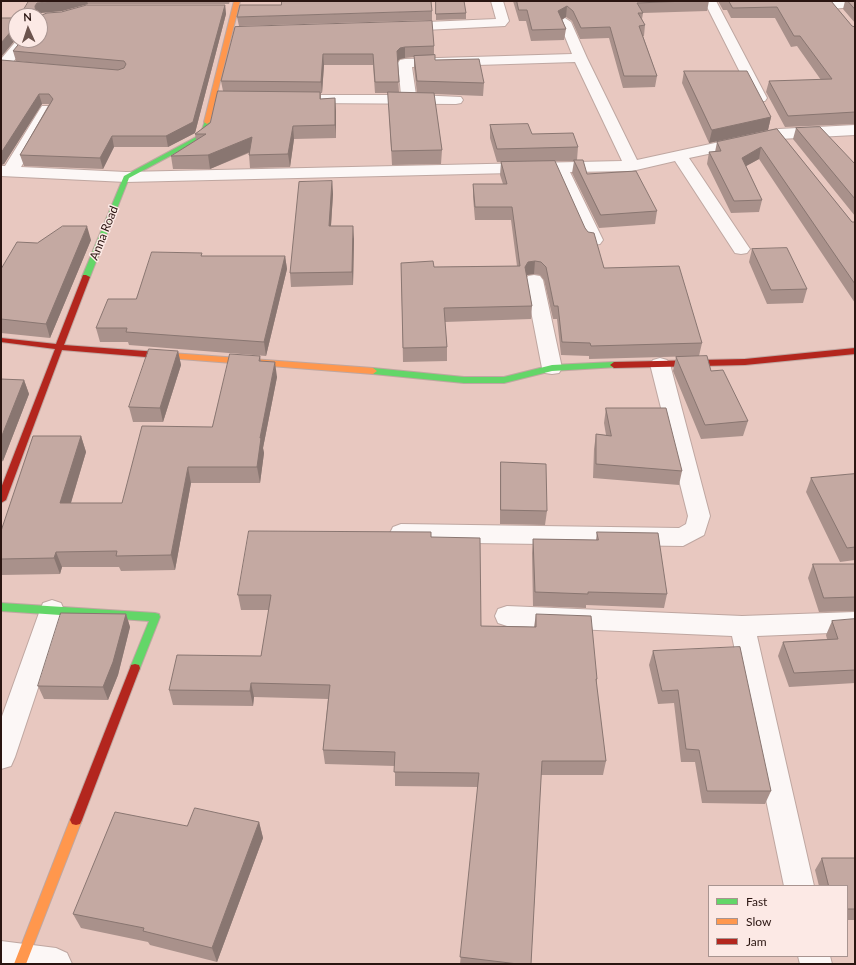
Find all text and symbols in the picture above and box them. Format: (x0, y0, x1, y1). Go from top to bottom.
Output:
north arrow (8, 8, 48, 48)
text: N (23, 10, 32, 23)
street label: Anna Road (87, 204, 121, 262)
legend (708, 885, 848, 957)
text: Fast (746, 894, 767, 909)
text: Slow (746, 914, 771, 929)
text: Jam (746, 934, 767, 949)

